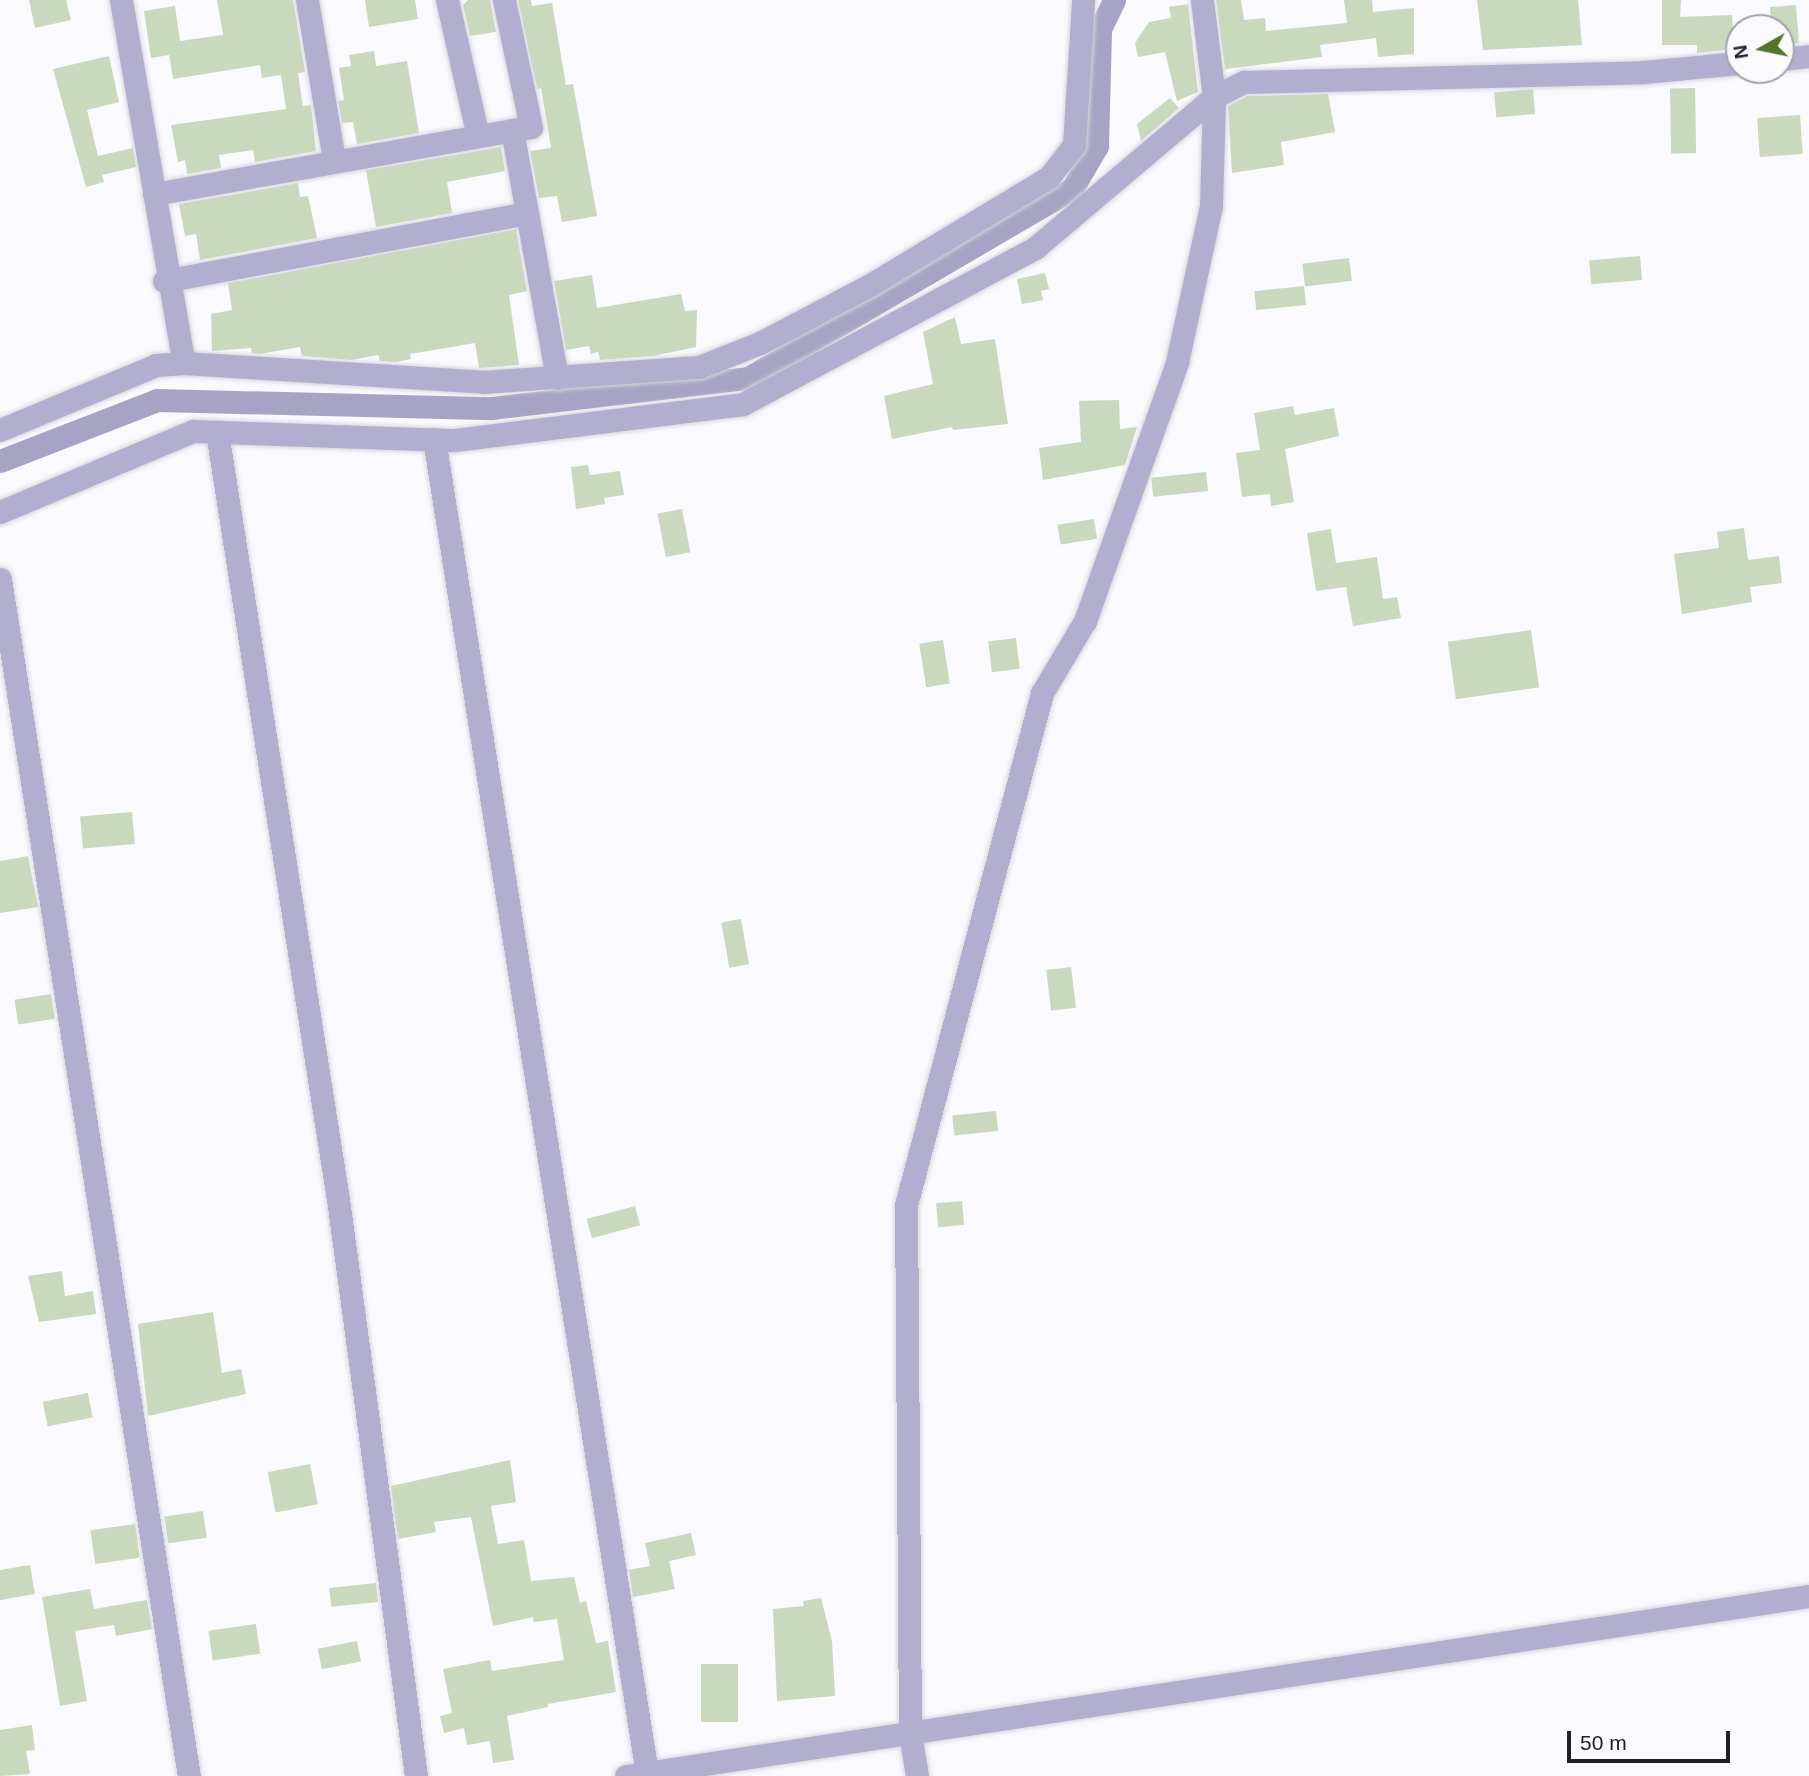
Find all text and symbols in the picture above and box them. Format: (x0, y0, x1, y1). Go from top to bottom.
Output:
north arrow (1725, 14, 1795, 84)
text: N (1729, 44, 1752, 60)
scale bar (1571, 1716, 1734, 1760)
text: 50 m (1580, 1731, 1627, 1754)

